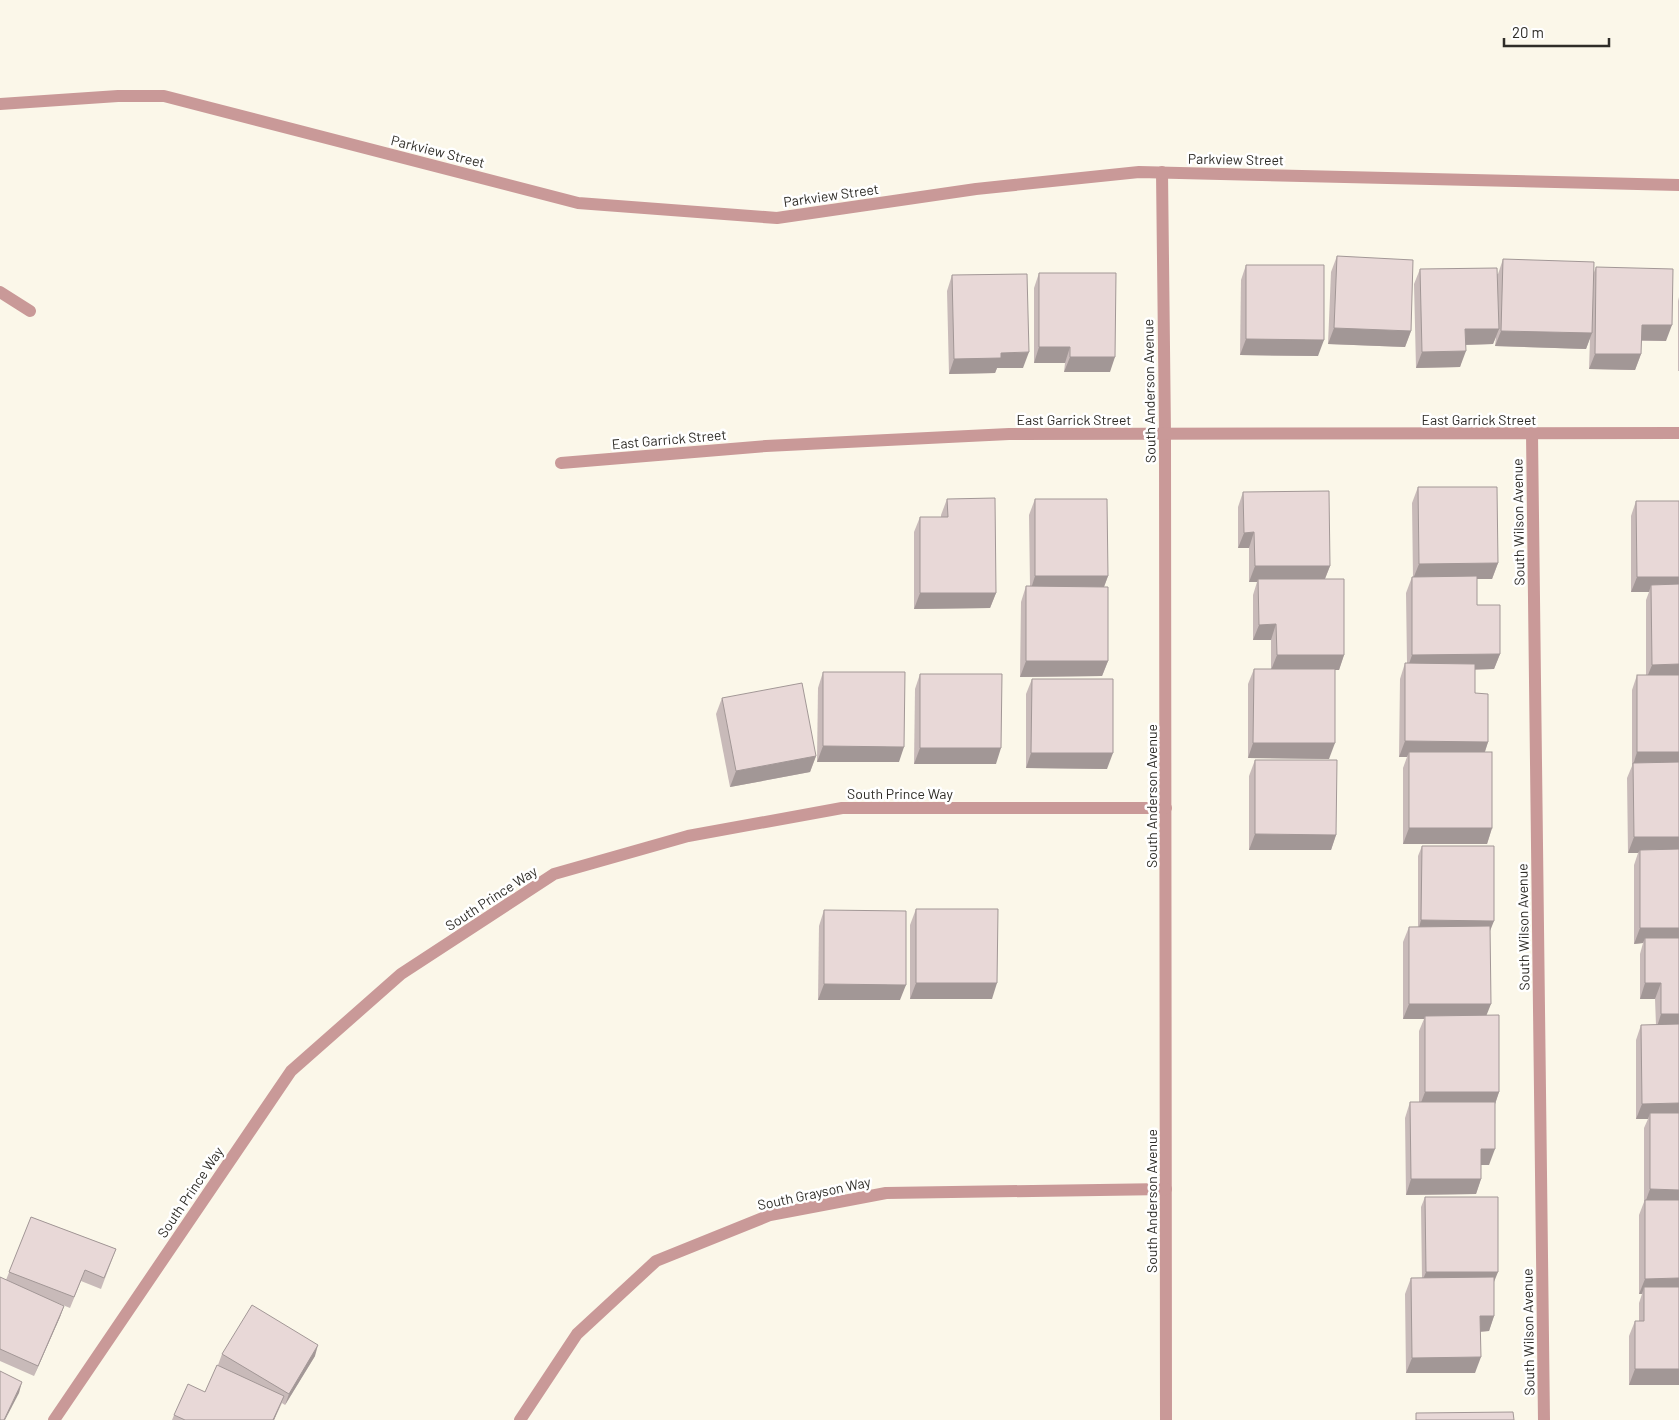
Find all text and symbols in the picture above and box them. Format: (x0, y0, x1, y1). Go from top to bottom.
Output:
scale bar (1504, 15, 1609, 47)
text: 20 m (1512, 23, 1544, 41)
street label: Parkview Street (389, 131, 487, 171)
street label: Parkview Street (1188, 150, 1284, 168)
street label: Parkview Street (782, 180, 880, 210)
street label: South Anderson Avenue (1139, 319, 1159, 463)
street label: East Garrick Street (1017, 411, 1131, 428)
street label: East Garrick Street (1422, 411, 1536, 428)
street label: East Garrick Street (611, 426, 727, 452)
street label: South Wilson Avenue (1508, 458, 1528, 586)
street label: South Anderson Avenue (1143, 724, 1160, 868)
street label: South Prince Way (847, 785, 953, 802)
street label: South Prince Way (442, 862, 540, 934)
street label: South Wilson Avenue (1513, 863, 1533, 991)
street label: South Anderson Avenue (1143, 1129, 1160, 1273)
street label: South Prince Way (153, 1143, 227, 1241)
street label: South Grayson Way (756, 1173, 873, 1213)
street label: South Wilson Avenue (1518, 1268, 1538, 1396)

